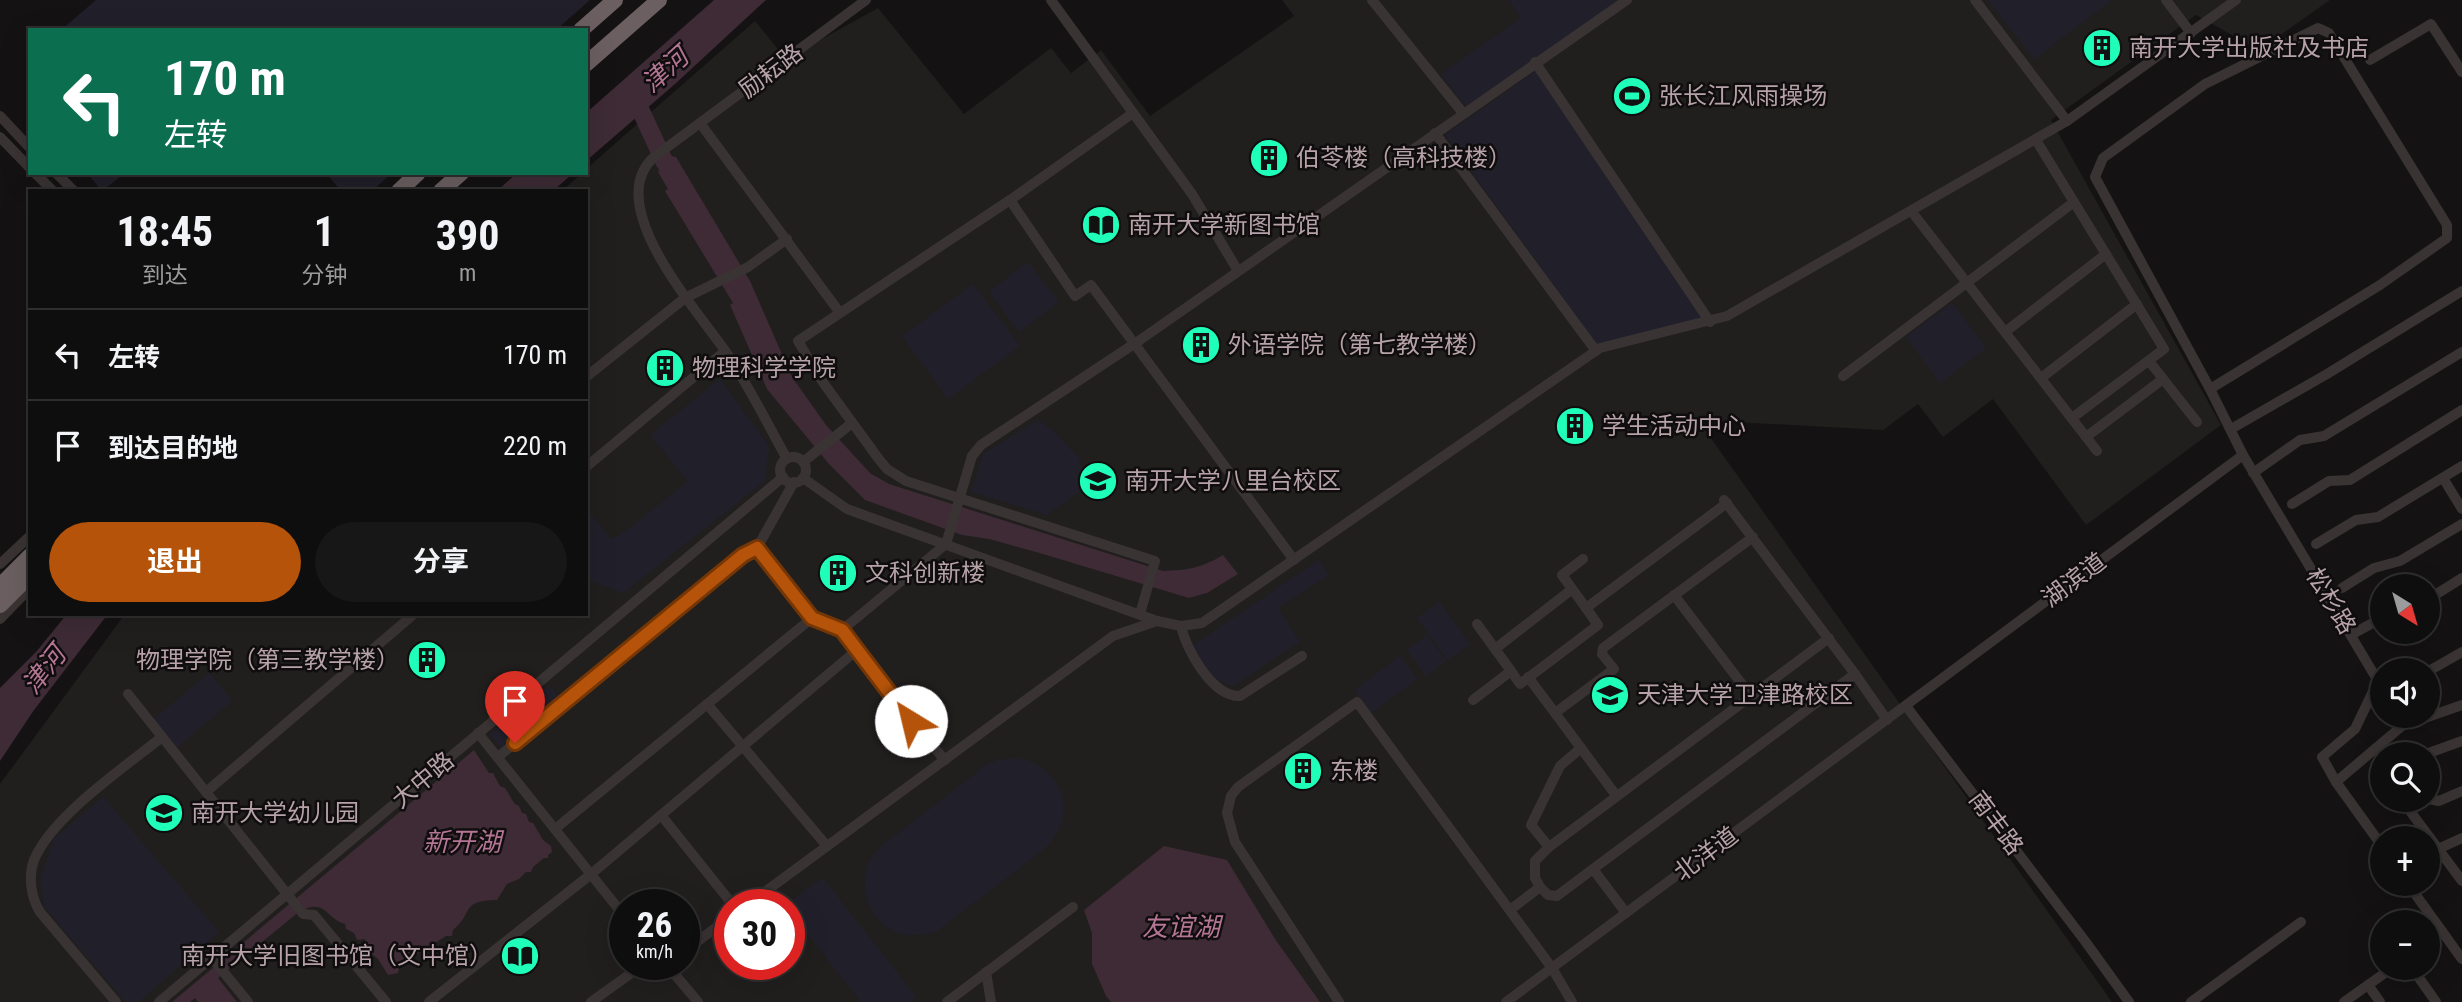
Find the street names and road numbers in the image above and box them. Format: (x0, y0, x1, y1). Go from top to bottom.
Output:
street label: 励耘路 (734, 38, 808, 104)
street label: 湖滨道 (2037, 547, 2111, 613)
street label: 松杉路 (2300, 563, 2362, 639)
street label: 大中路 (386, 746, 460, 814)
street label: 南丰路 (1963, 786, 2029, 860)
street label: 北洋道 (1669, 821, 1743, 887)

